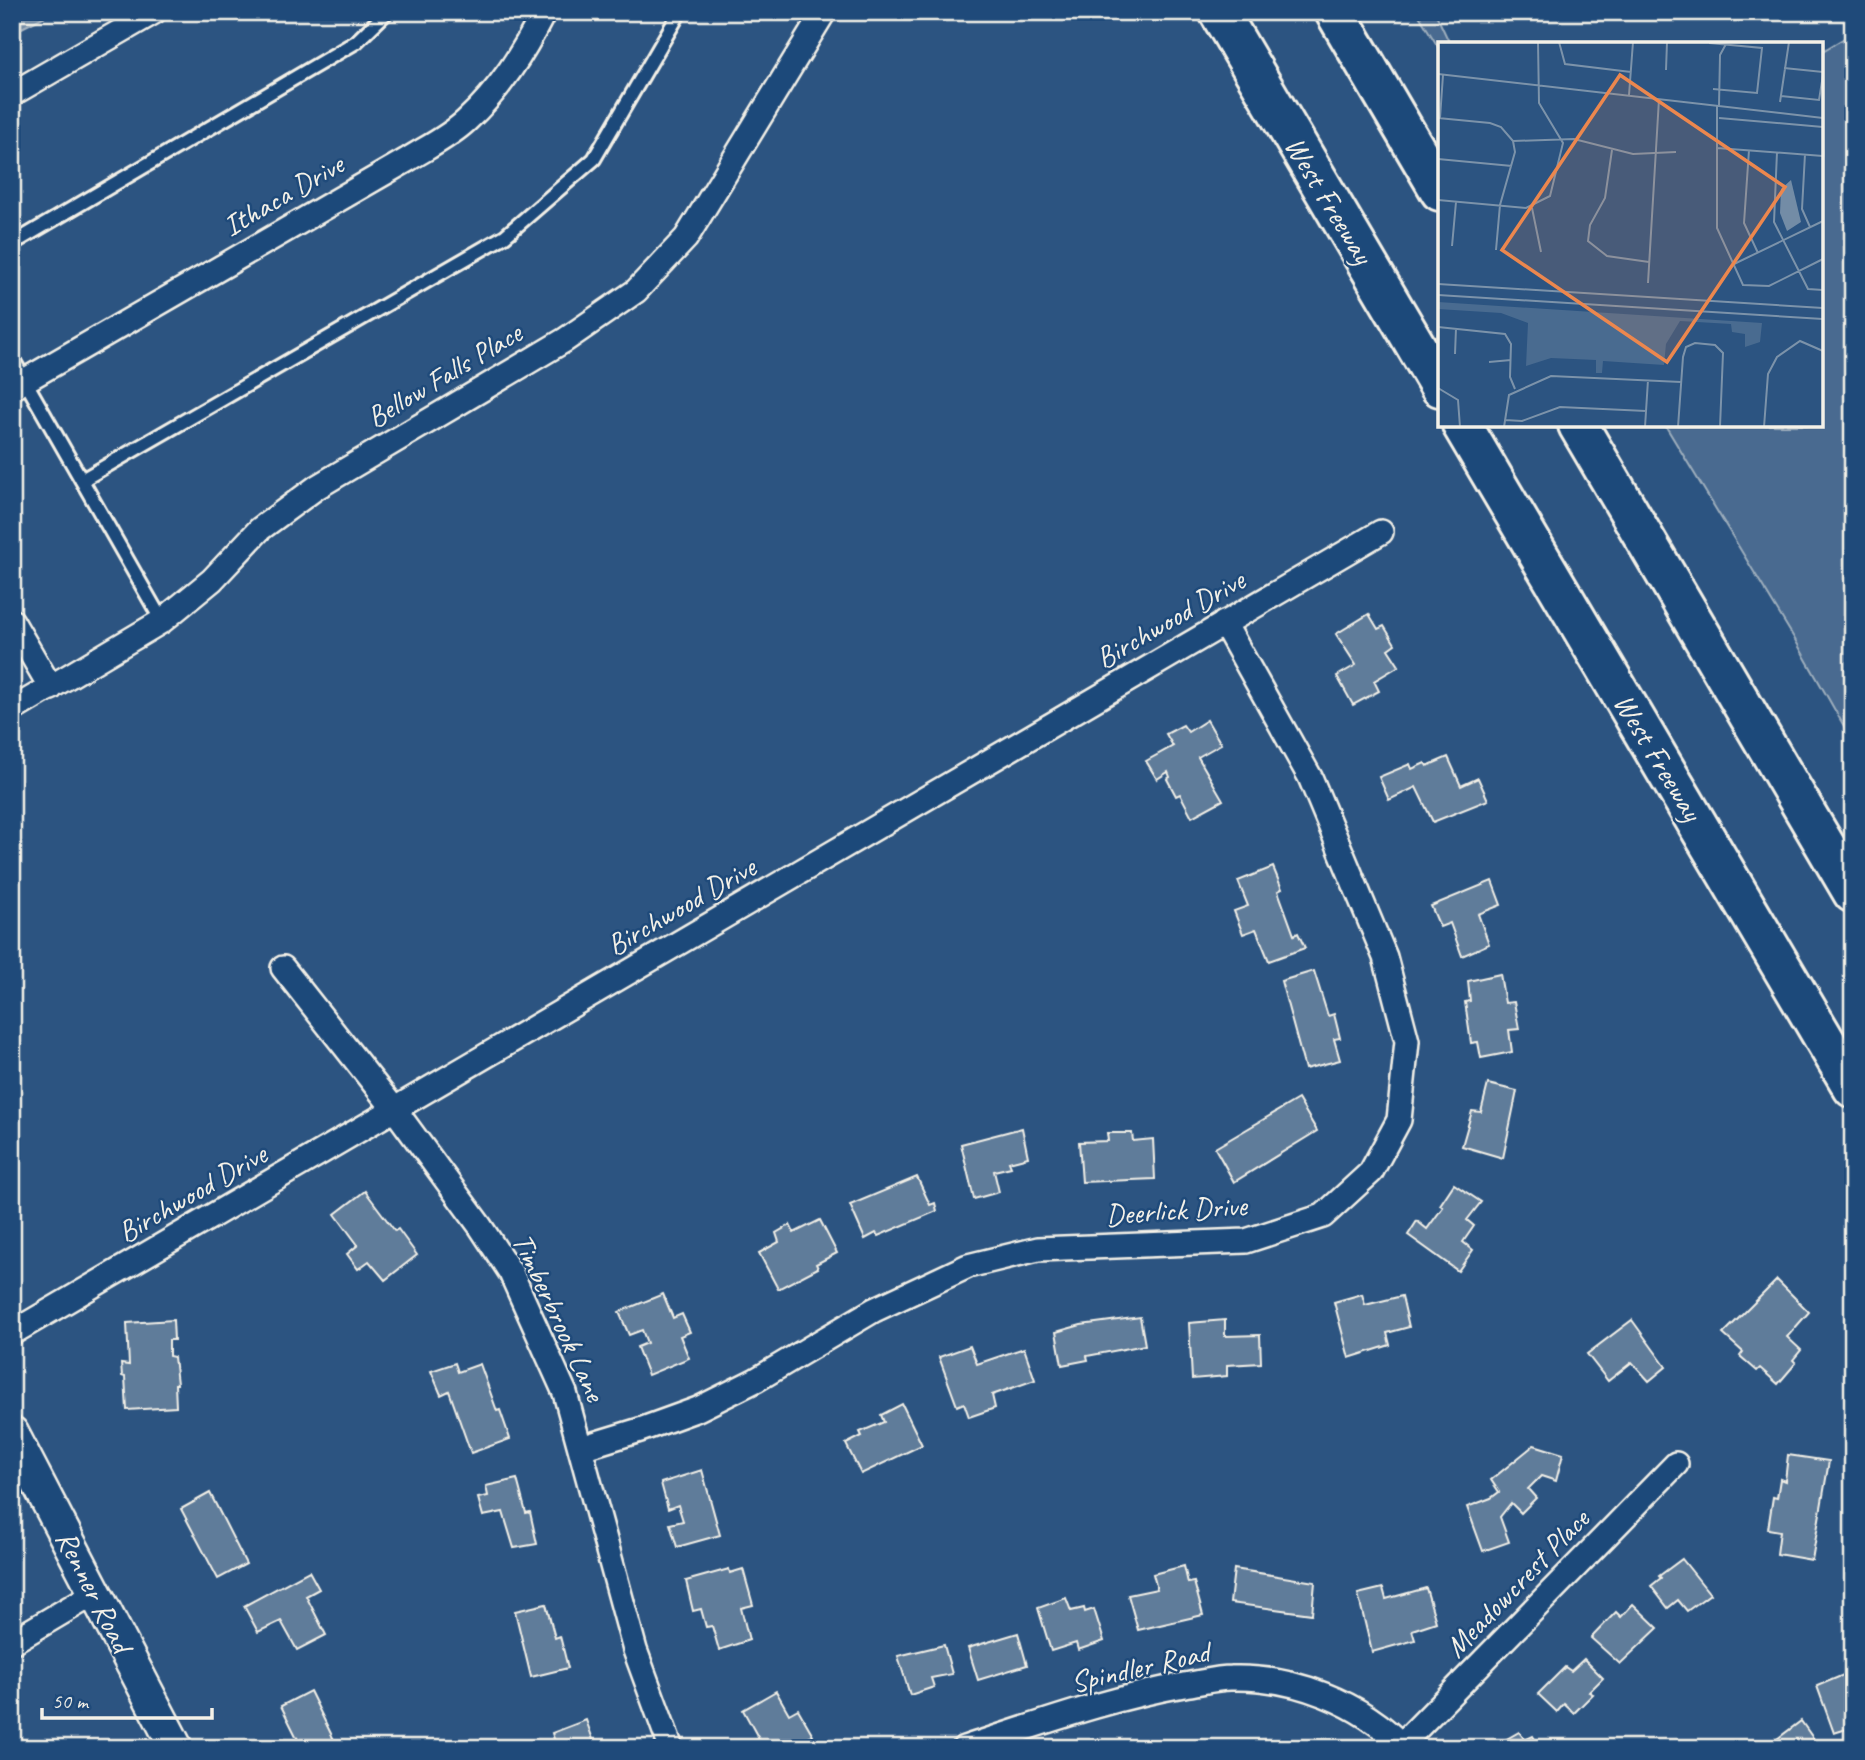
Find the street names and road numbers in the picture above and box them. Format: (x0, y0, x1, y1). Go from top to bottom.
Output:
street label: West Freeway (1276, 129, 1383, 272)
street label: Ithaca Drive (216, 144, 352, 245)
street label: Bellow Falls Place (359, 313, 530, 436)
street label: Birchwood Drive (1089, 560, 1253, 677)
street label: West Freeway (1605, 686, 1712, 829)
street label: Birchwood Drive (600, 847, 764, 964)
street label: Birchwood Drive (111, 1134, 275, 1251)
street label: Deerlick Drive (1104, 1186, 1250, 1234)
street label: Timberbrook Lane (504, 1227, 615, 1409)
street label: Meadowcrest Place (1437, 1499, 1599, 1665)
street label: Renner Road (47, 1524, 143, 1662)
street label: Spindler Road (1067, 1632, 1217, 1701)

